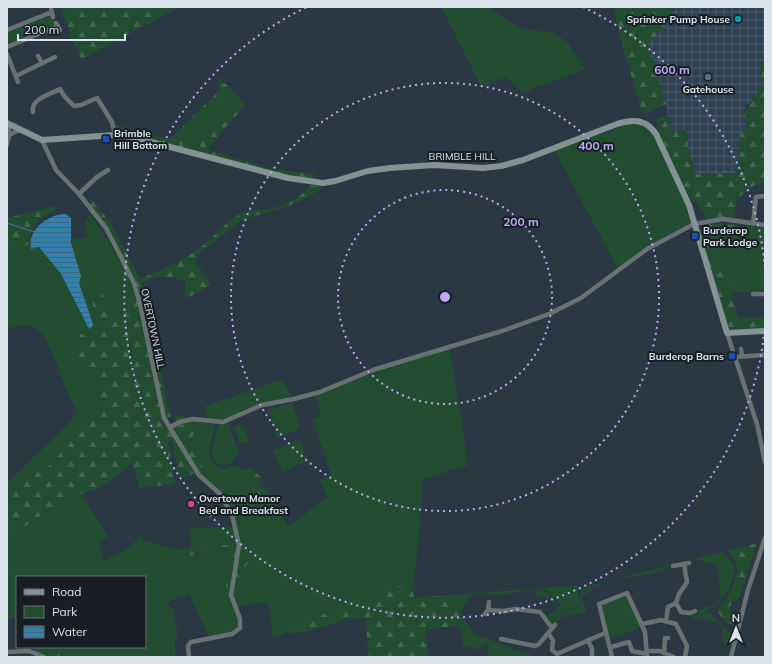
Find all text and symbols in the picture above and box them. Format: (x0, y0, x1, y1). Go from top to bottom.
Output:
place label: Sprinker Pump House (627, 13, 731, 26)
marker: Sprinker Pump House (733, 14, 743, 24)
scale bar (18, 16, 125, 42)
text: 200 m (24, 22, 59, 37)
text: 600 m (654, 62, 690, 77)
marker: Gatehouse (703, 72, 713, 82)
place label: Gatehouse (682, 83, 734, 96)
place label: Brimble Hill Bottom (114, 127, 167, 152)
marker: Brimble Hill Bottom (101, 134, 111, 144)
text: 400 m (578, 138, 614, 153)
street label: BRIMBLE HILL (429, 150, 496, 163)
text: 200 m (503, 214, 539, 229)
place label: Burderop Park Lodge (703, 224, 758, 249)
marker: Burderop Park Lodge (690, 231, 700, 241)
street label: OVERTOWN HILL (138, 287, 168, 371)
centre of rings (438, 290, 452, 304)
place label: Burderop Barns (649, 350, 724, 363)
marker: Burderop Barns (727, 351, 737, 361)
place label: Overtown Manor Bed and Breakfast (199, 492, 288, 517)
marker: Overtown Manor Bed and Breakfast (186, 499, 196, 509)
legend (16, 576, 146, 648)
text: Road (52, 584, 81, 599)
text: Park (52, 604, 78, 619)
north arrow (716, 608, 756, 648)
text: N (732, 611, 740, 625)
text: Water (52, 624, 88, 639)

